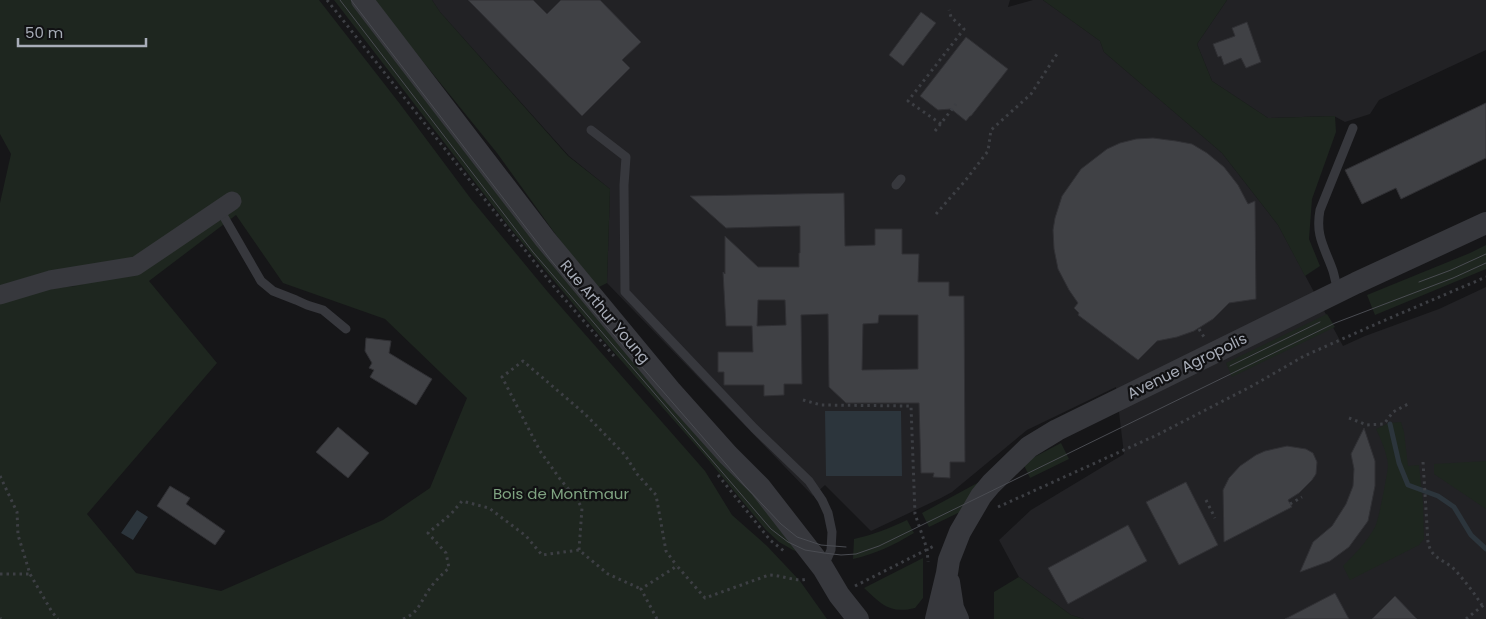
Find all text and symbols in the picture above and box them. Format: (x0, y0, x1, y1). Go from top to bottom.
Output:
scale bar (18, 15, 145, 47)
text: 50 m (25, 22, 63, 43)
street label: Rue Arthur Young (556, 255, 655, 368)
street label: Avenue Agropolis (1123, 327, 1250, 404)
park label: Bois de Montmaur (493, 483, 629, 504)

